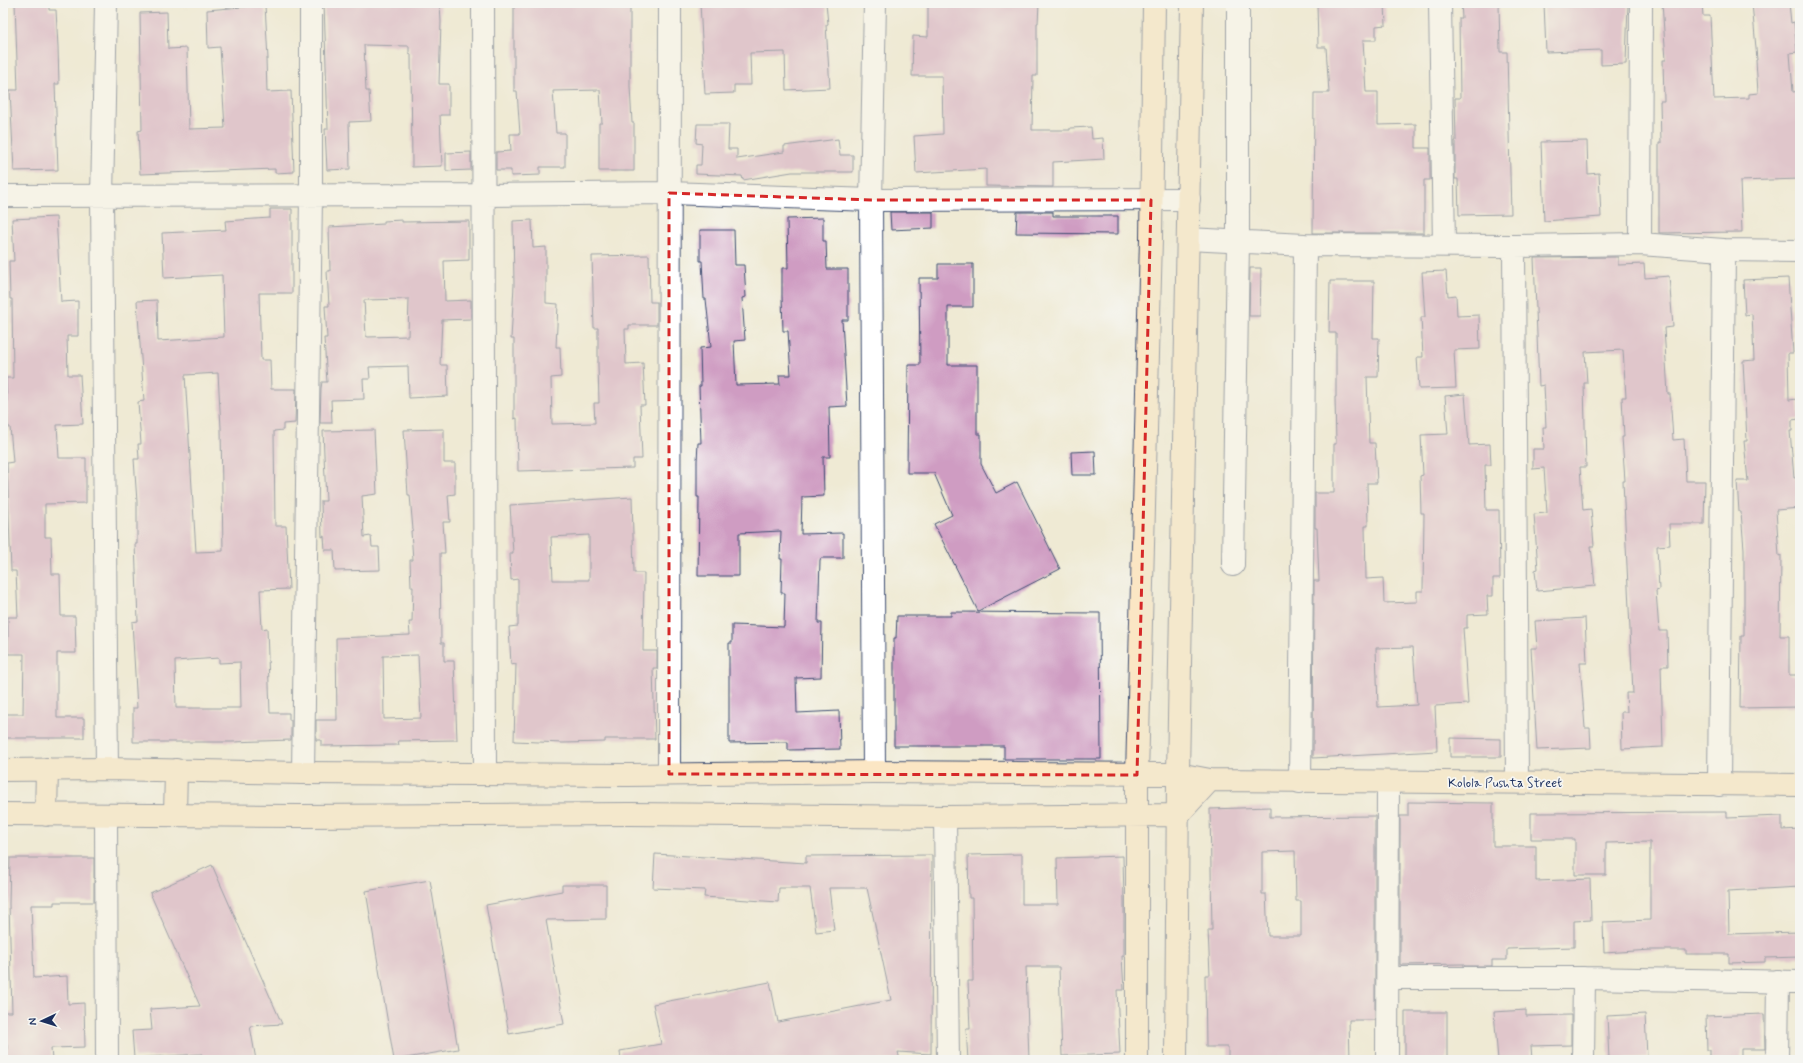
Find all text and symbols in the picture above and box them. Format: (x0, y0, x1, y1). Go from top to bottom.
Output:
street label: Kolola Pushta Street (1448, 775, 1562, 792)
north arrow (22, 1001, 62, 1041)
text: N (26, 1017, 40, 1026)

